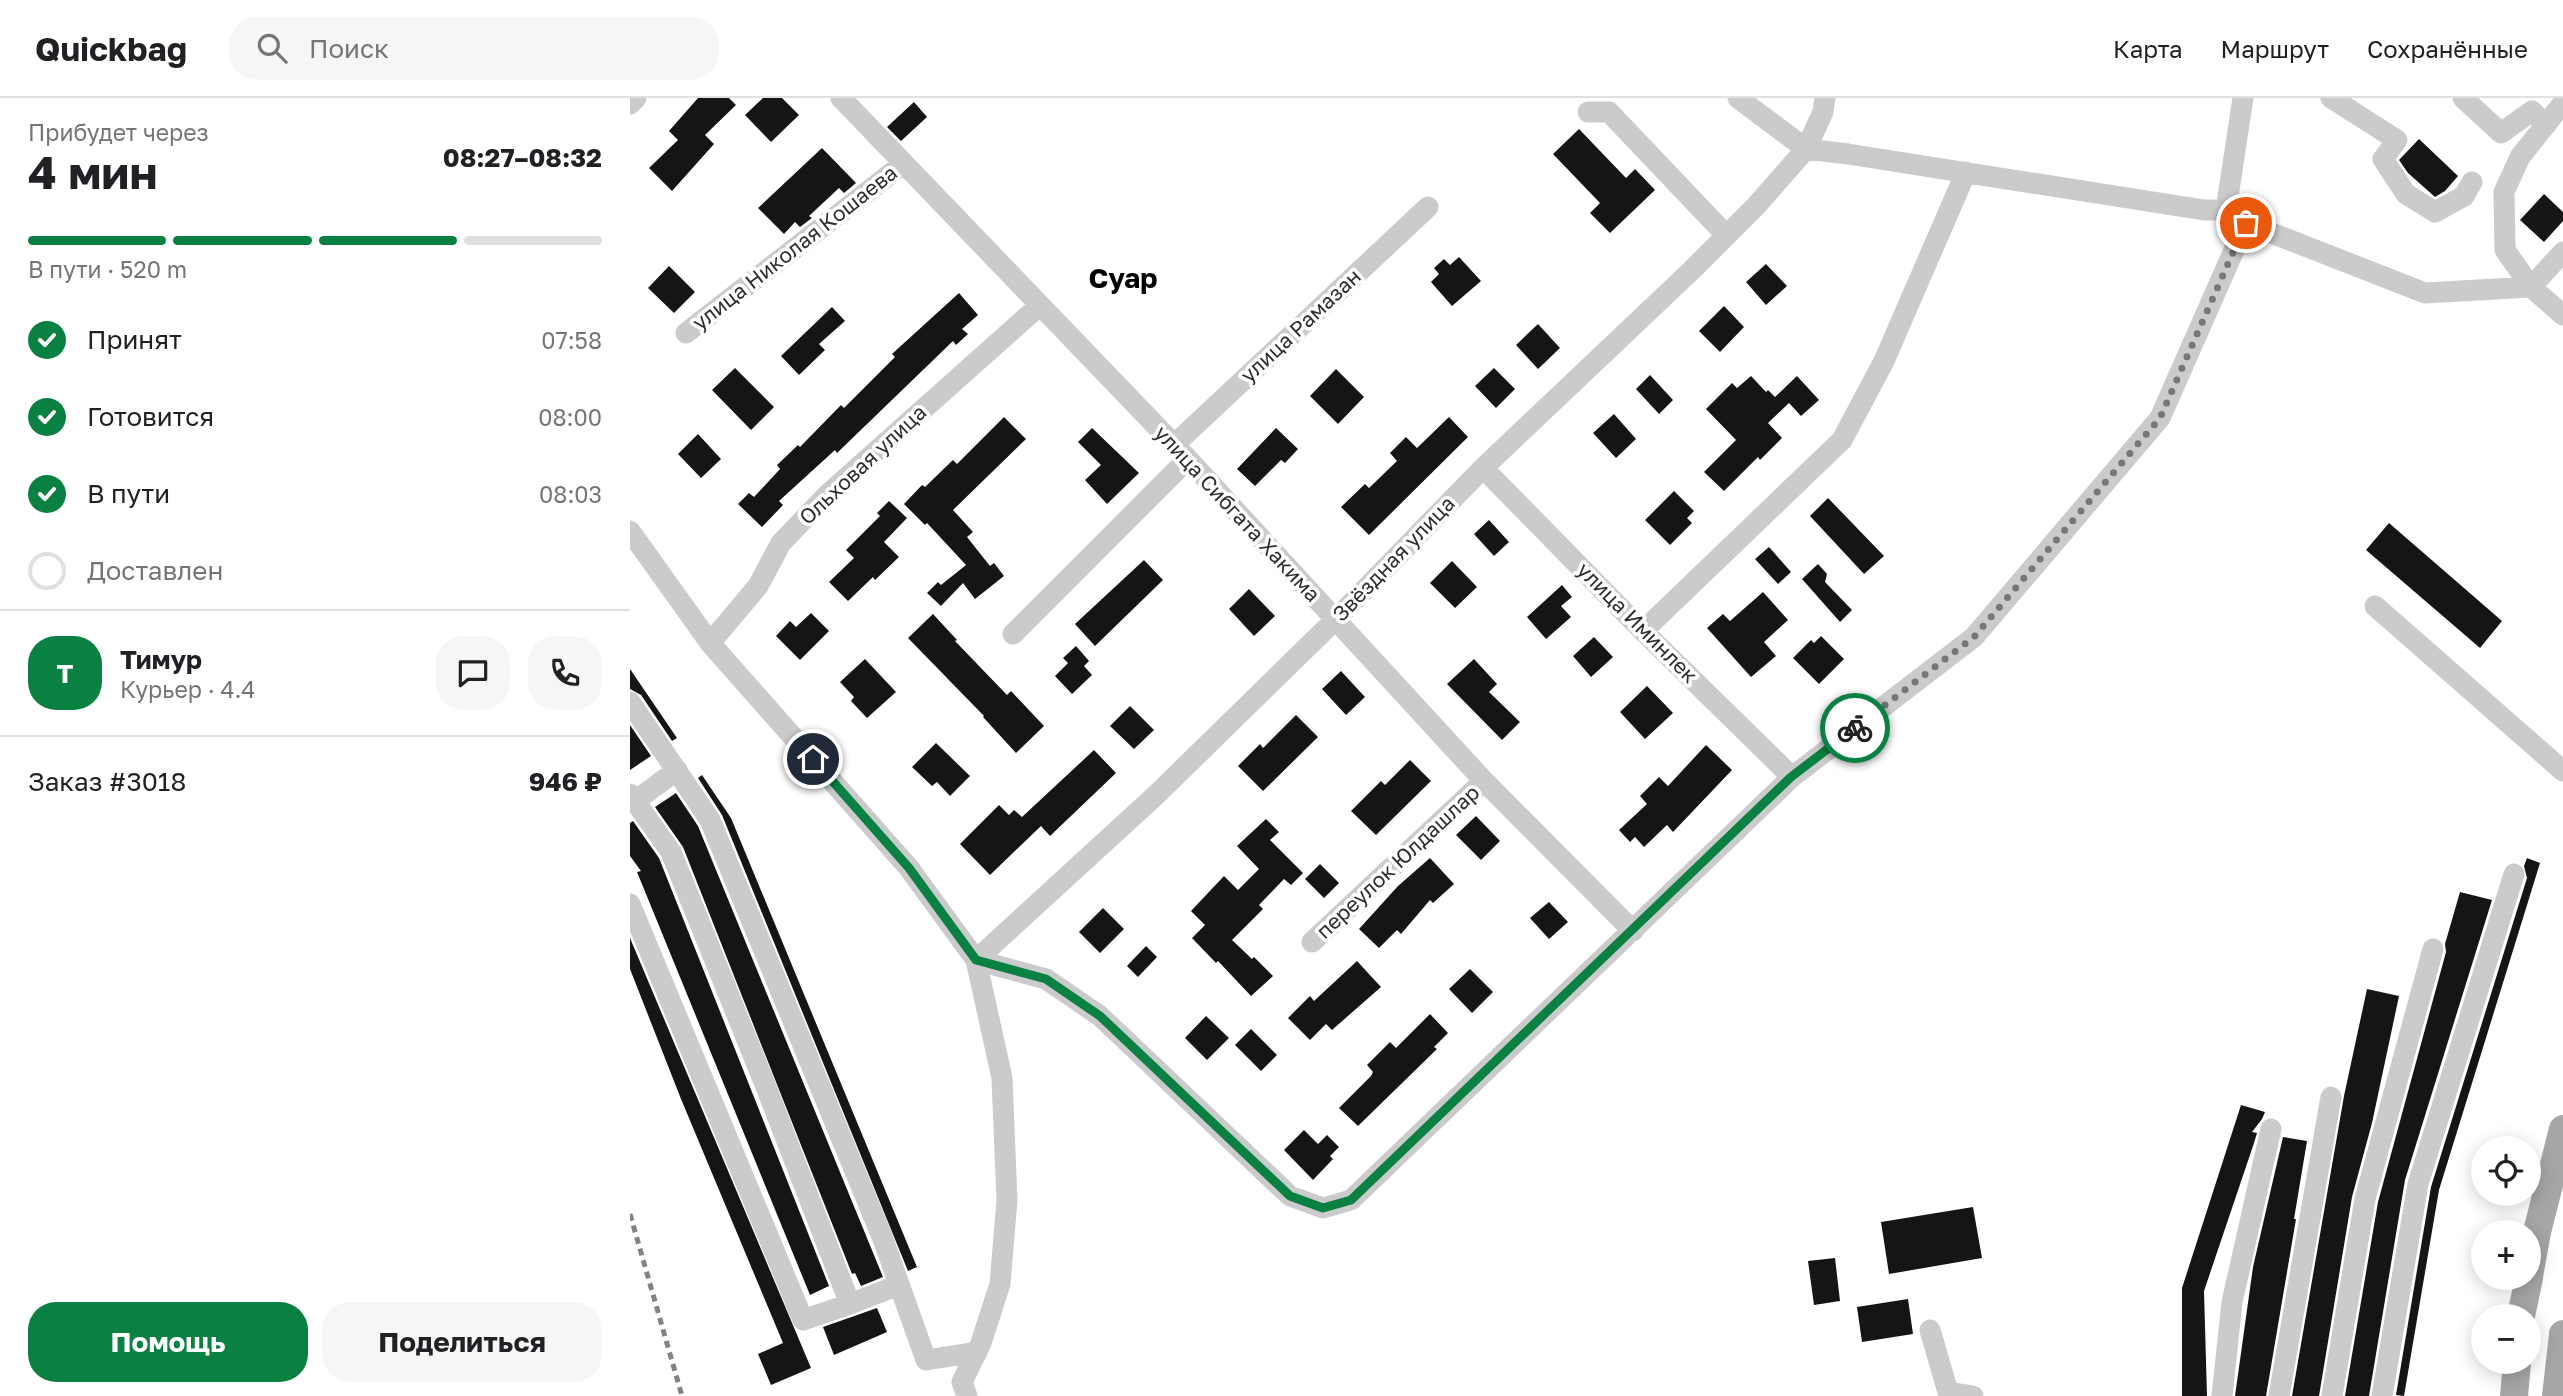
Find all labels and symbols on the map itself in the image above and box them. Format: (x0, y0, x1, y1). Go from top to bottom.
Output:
street label: улица Николая Кошаева (687, 159, 902, 335)
pin (2216, 193, 2276, 253)
district label: Суар (1088, 261, 1158, 294)
street label: улица Рамазан (1235, 263, 1366, 388)
street label: Ольховая улица (793, 399, 931, 530)
street label: улица Сибгата Хакима (1149, 420, 1326, 607)
street label: Звёздная улица (1327, 490, 1460, 627)
street label: улица Иминлек (1572, 557, 1703, 688)
courier (1820, 693, 1890, 763)
pin (783, 729, 843, 789)
street label: переулок Юлдашлар (1310, 779, 1484, 944)

